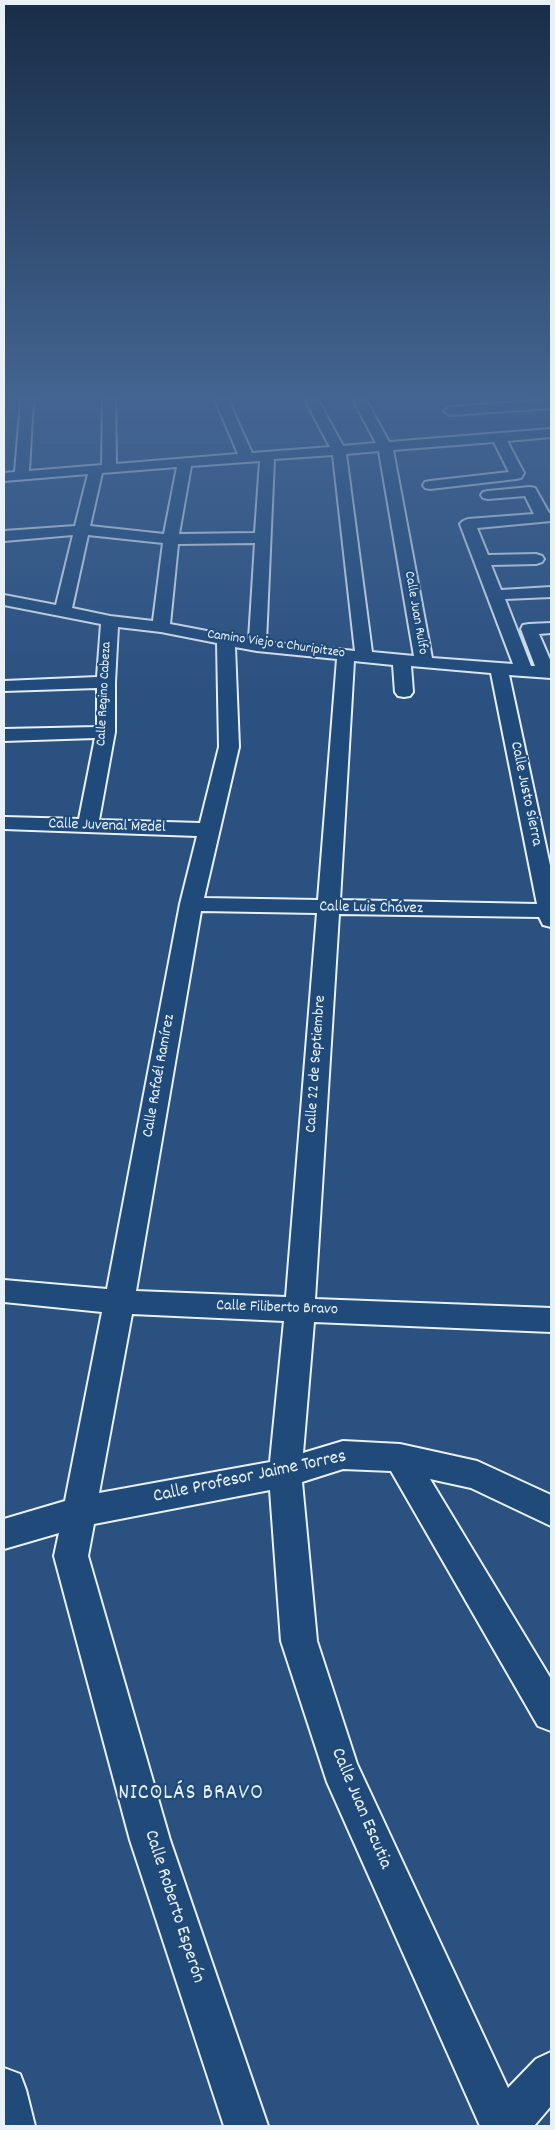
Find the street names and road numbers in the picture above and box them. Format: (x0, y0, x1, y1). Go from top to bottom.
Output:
street label: Calle Juan Rulfo (399, 570, 431, 656)
street label: Camino Viejo a Churipitzeo (206, 627, 346, 663)
street label: Calle Regino Cabeza (94, 641, 116, 747)
street label: Calle Justo Sierra (505, 740, 545, 848)
street label: Calle Juvenal Medel (48, 815, 166, 839)
street label: Calle Luis Chávez (319, 898, 423, 920)
street label: Calle 22 de Septiembre (303, 995, 331, 1133)
street label: Calle Rafaél Ramírez (140, 1013, 180, 1139)
street label: Calle Filiberto Bravo (216, 1297, 338, 1321)
street label: Calle Profesor Jaime Torres (151, 1446, 349, 1510)
street label: Calle Juan Escutia (324, 1745, 396, 1873)
street label: Calle Roberto Esperón (138, 1828, 208, 1986)

